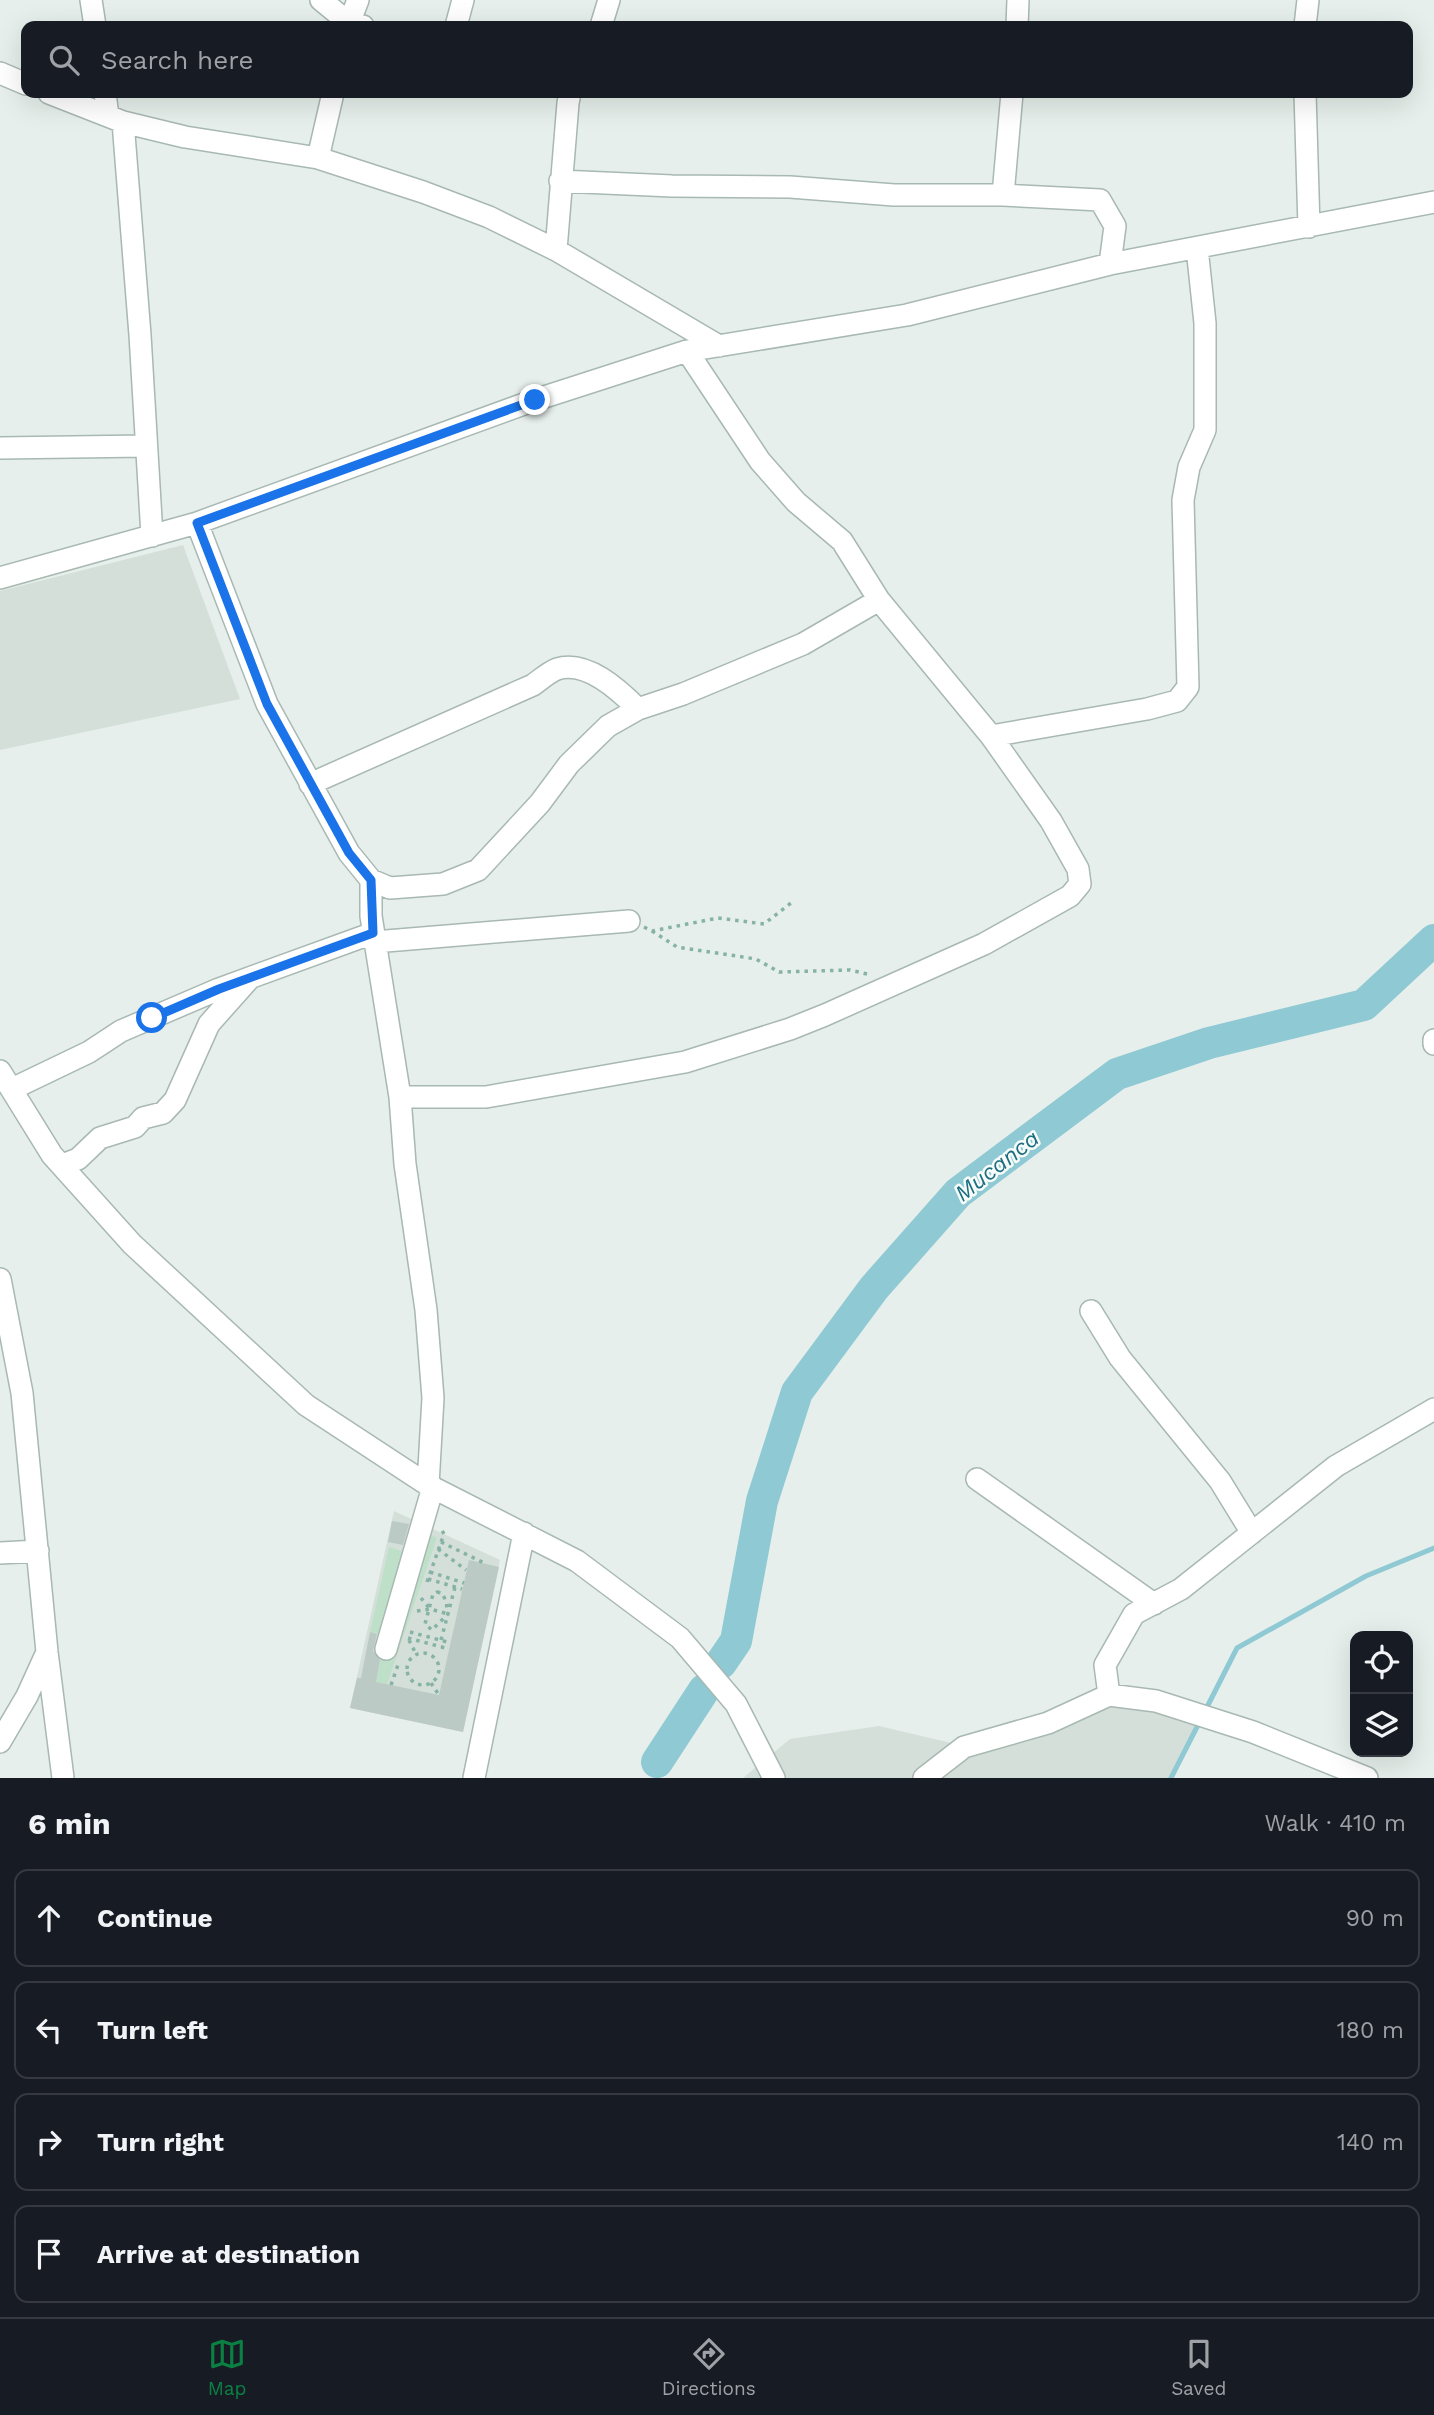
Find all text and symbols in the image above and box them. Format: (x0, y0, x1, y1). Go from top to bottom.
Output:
search box (21, 21, 1413, 98)
icon: search (45, 41, 83, 79)
text: Search here (101, 45, 253, 75)
route end (519, 384, 550, 415)
route start (136, 1002, 167, 1033)
water label: Mucanca (950, 1125, 1044, 1207)
map controls (1350, 1631, 1413, 1757)
button: locate (1350, 1631, 1413, 1694)
button: layers (1350, 1694, 1413, 1757)
text: 6 min (28, 1806, 111, 1841)
text: Walk · 410 m (1265, 1810, 1406, 1837)
icon: ahead (30, 1899, 68, 1937)
text: Continue (97, 1903, 213, 1933)
text: 90 m (1346, 1905, 1404, 1932)
icon: left (30, 2011, 68, 2049)
text: Turn left (97, 2015, 208, 2045)
text: 180 m (1337, 2017, 1404, 2044)
icon: right (30, 2123, 68, 2161)
text: Turn right (97, 2127, 224, 2157)
text: 140 m (1337, 2129, 1404, 2156)
icon: arrive (30, 2235, 68, 2273)
text: Arrive at destination (97, 2239, 360, 2269)
tab: Map (208, 2335, 246, 2400)
tab: Directions (662, 2335, 756, 2400)
tab: Saved (1171, 2335, 1226, 2400)

